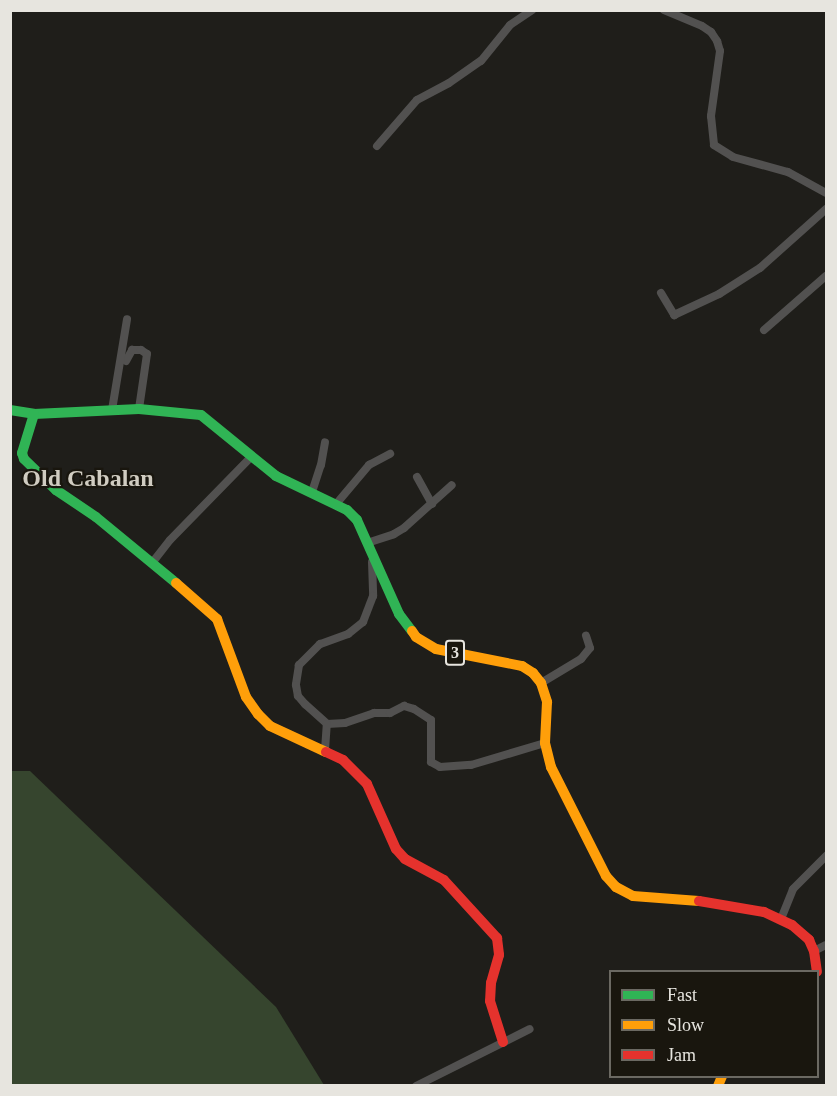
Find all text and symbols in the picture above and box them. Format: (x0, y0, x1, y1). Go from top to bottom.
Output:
district label: Old Cabalan (22, 465, 154, 493)
road number: 3 (444, 640, 466, 666)
legend (609, 970, 819, 1078)
text: Fast (667, 985, 697, 1005)
text: Slow (667, 1015, 704, 1035)
text: Jam (667, 1045, 696, 1065)

